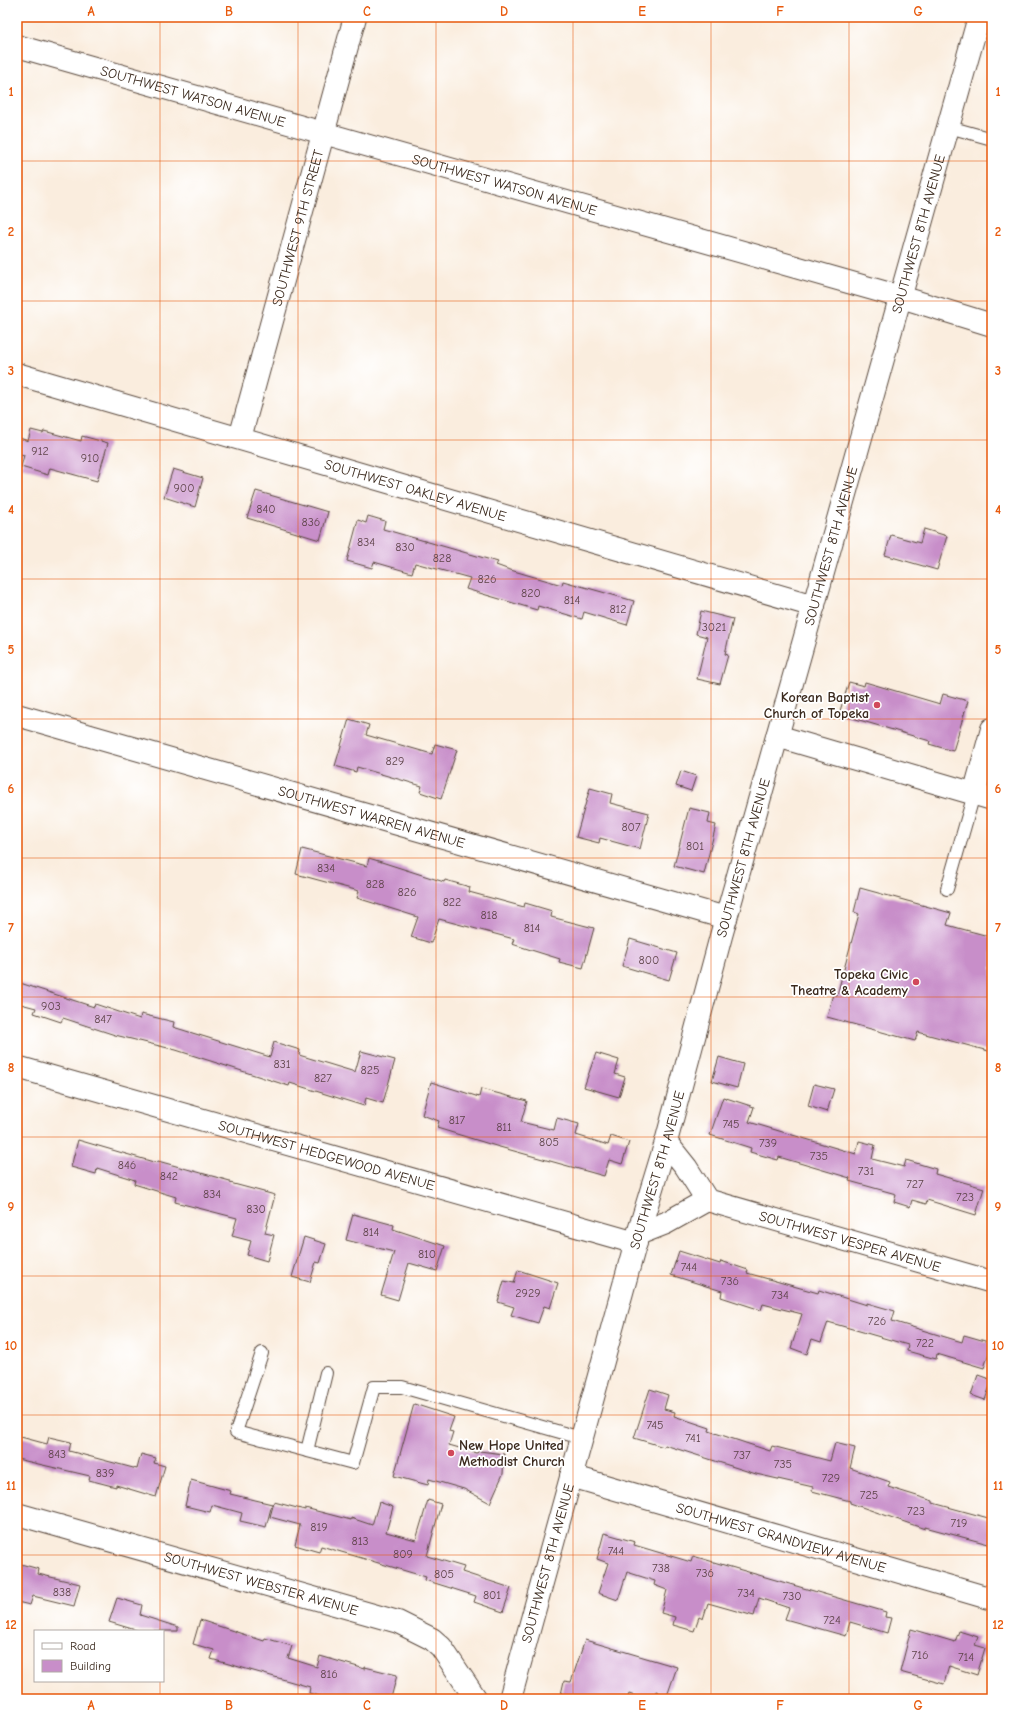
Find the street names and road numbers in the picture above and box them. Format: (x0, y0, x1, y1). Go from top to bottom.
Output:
street label: SOUTHWEST WATSON AVENUE (99, 62, 288, 130)
street label: SOUTHWEST 9TH STREET (268, 147, 327, 308)
street label: SOUTHWEST WATSON AVENUE (410, 150, 599, 219)
street label: SOUTHWEST 8TH AVENUE (888, 152, 949, 315)
street label: SOUTHWEST OAKLEY AVENUE (323, 455, 508, 525)
street label: SOUTHWEST 8TH AVENUE (800, 464, 861, 627)
street label: SOUTHWEST 8TH AVENUE (713, 776, 773, 939)
street label: SOUTHWEST WARREN AVENUE (276, 782, 467, 851)
street label: SOUTHWEST 8TH AVENUE (626, 1089, 688, 1251)
street label: SOUTHWEST HEDGEWOOD AVENUE (217, 1116, 437, 1194)
street label: SOUTHWEST VESPER AVENUE (757, 1207, 943, 1275)
street label: SOUTHWEST 8TH AVENUE (517, 1482, 577, 1645)
street label: SOUTHWEST GRANDVIEW AVENUE (674, 1499, 888, 1576)
street label: SOUTHWEST WEBSTER AVENUE (162, 1548, 360, 1619)

